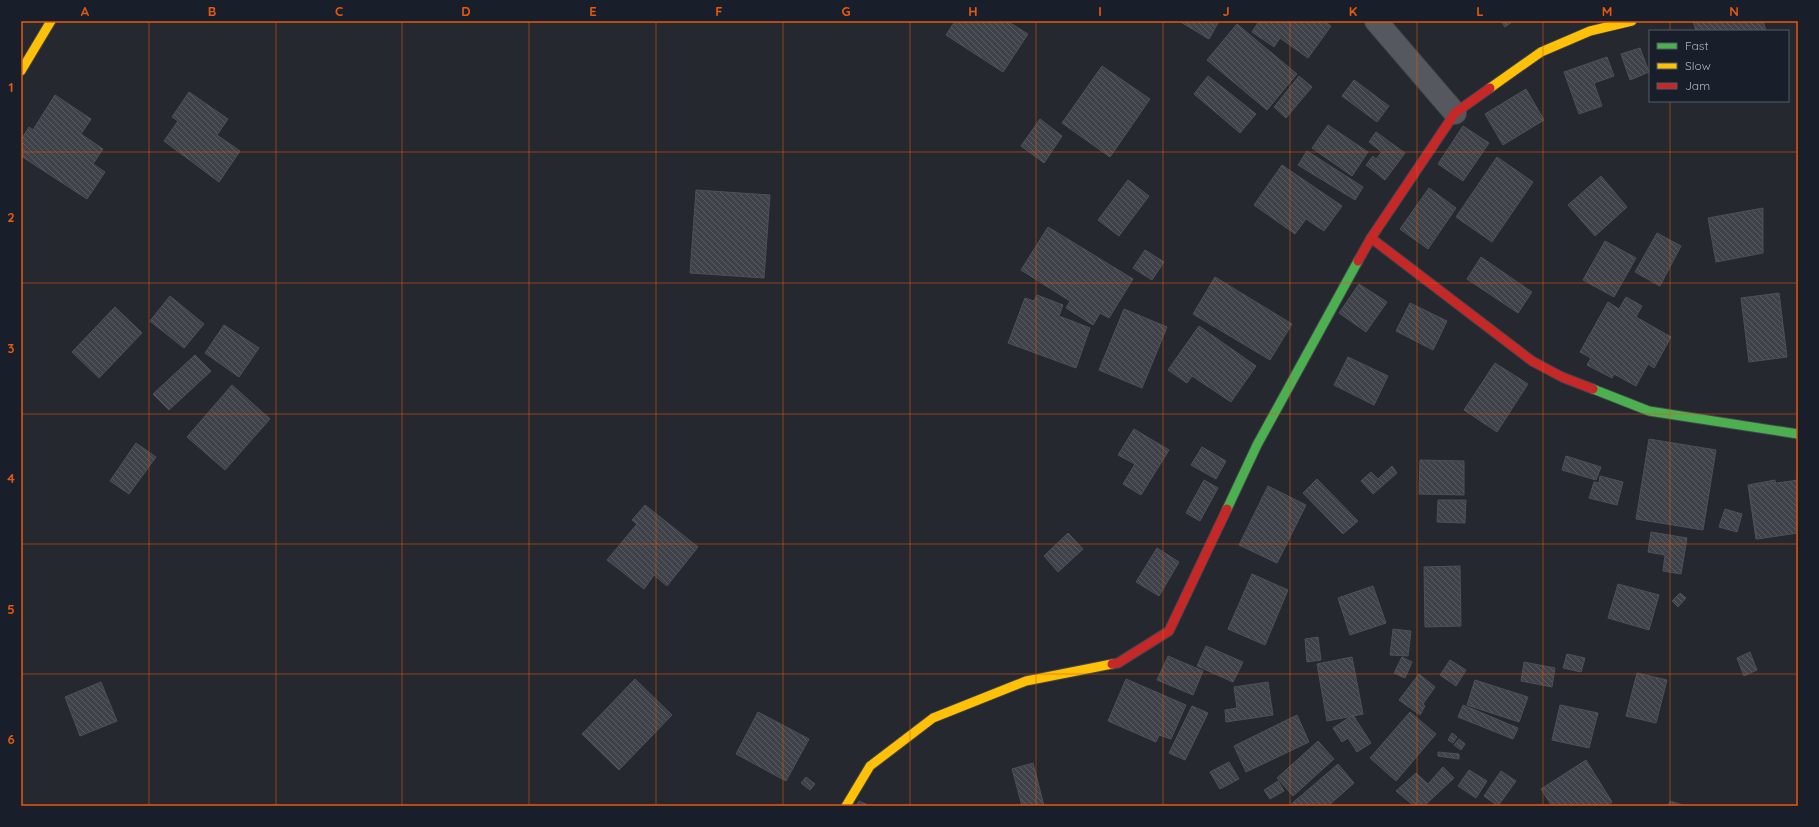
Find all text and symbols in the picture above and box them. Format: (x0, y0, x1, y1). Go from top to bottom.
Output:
text: A (81, 3, 90, 19)
text: B (208, 3, 216, 19)
text: C (335, 3, 343, 19)
text: D (461, 3, 471, 19)
text: E (589, 3, 597, 19)
text: F (715, 3, 723, 19)
text: G (841, 3, 851, 19)
text: H (968, 3, 978, 19)
text: I (1098, 3, 1102, 19)
text: J (1222, 3, 1230, 19)
text: K (1349, 3, 1358, 19)
text: L (1476, 3, 1484, 19)
text: M (1602, 3, 1612, 19)
text: N (1729, 3, 1739, 19)
legend (1649, 30, 1789, 102)
text: Fast (1685, 38, 1709, 53)
text: Slow (1685, 58, 1711, 73)
text: Jam (1685, 78, 1710, 93)
text: 1 (8, 79, 14, 95)
text: 2 (7, 209, 15, 225)
text: 3 (8, 340, 15, 356)
text: 4 (7, 470, 15, 486)
text: 5 (7, 601, 15, 617)
text: 6 (7, 731, 15, 747)

